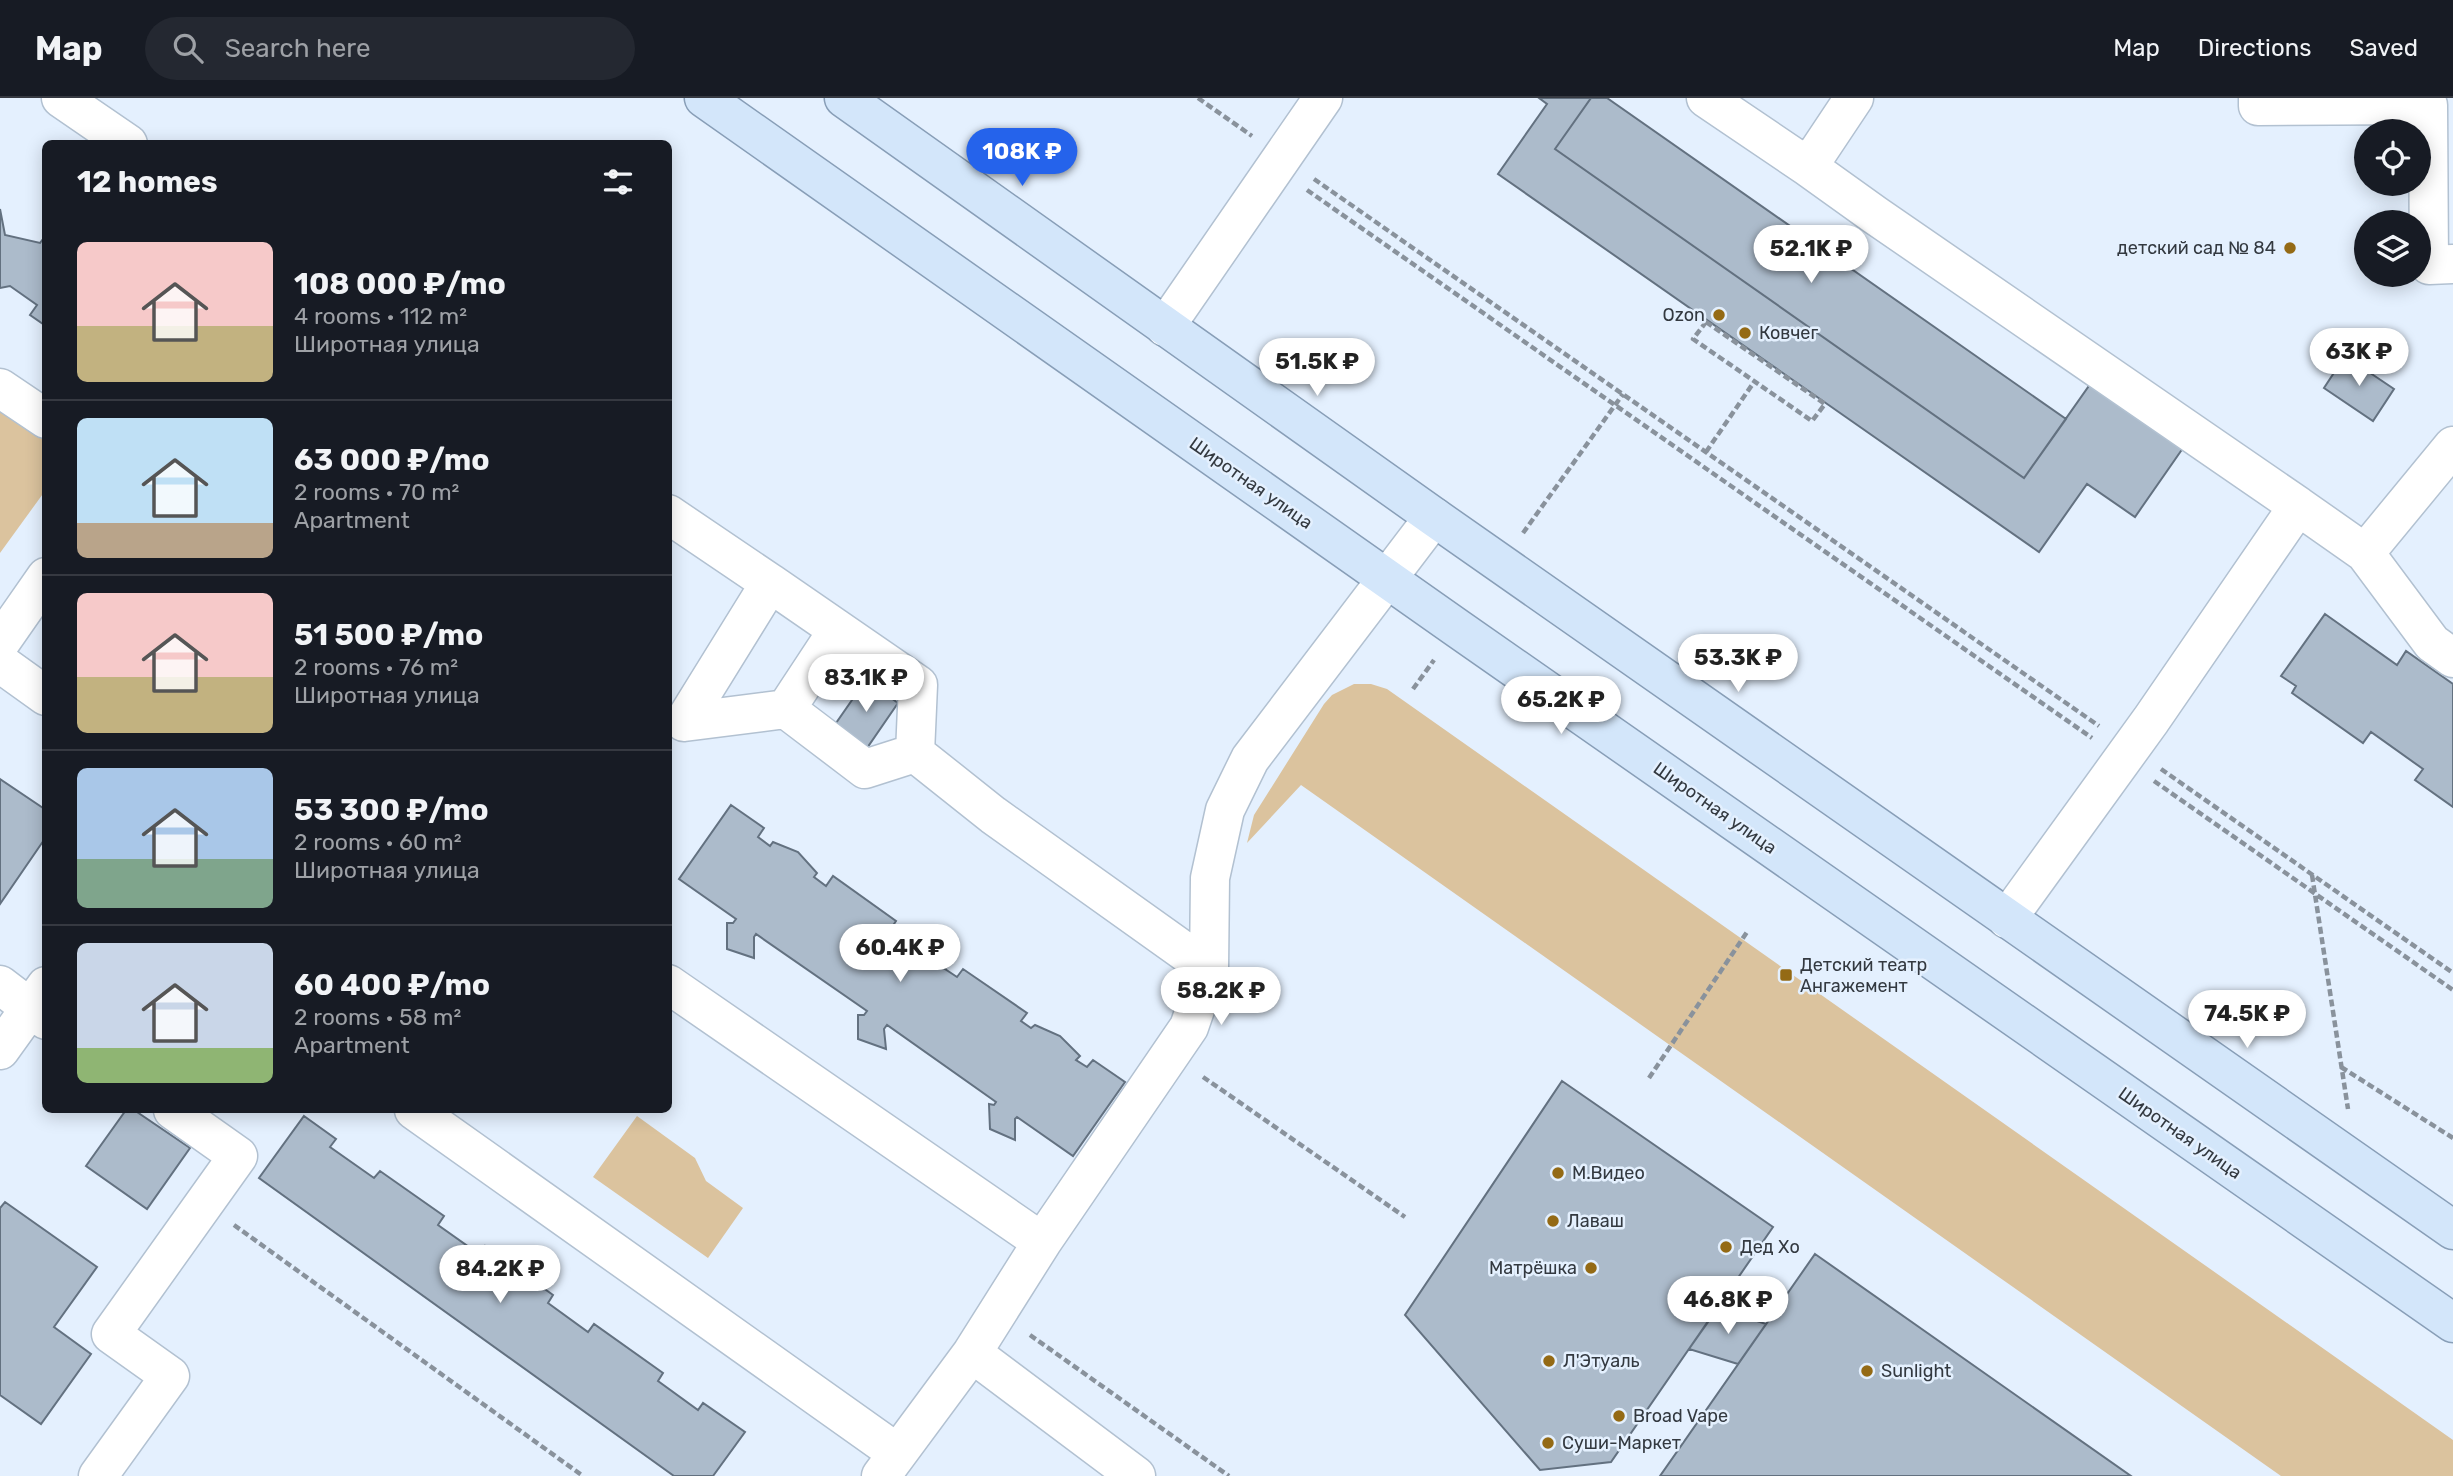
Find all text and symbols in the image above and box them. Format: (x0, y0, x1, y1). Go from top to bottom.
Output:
search box (145, 17, 635, 80)
text: Map (35, 29, 103, 68)
icon: search (169, 29, 207, 67)
text: Search here (225, 33, 370, 64)
text: Map (2113, 34, 2160, 62)
text: Directions (2198, 34, 2311, 62)
text: Saved (2349, 34, 2418, 62)
map controls (2354, 119, 2431, 287)
button: locate (2354, 119, 2431, 196)
pin: 108K ₽ (965, 129, 1079, 188)
text: 108K ₽ (982, 137, 1062, 165)
icon: filters (599, 163, 637, 201)
text: 12 homes (77, 164, 218, 200)
button: layers (2354, 210, 2431, 287)
pin: 52.1K ₽ (1746, 226, 1876, 285)
text: 52.1K ₽ (1770, 234, 1852, 262)
place label: детский сад № 84 (2117, 237, 2276, 259)
marker: детский сад № 84 (2282, 240, 2298, 256)
text: 108 000 ₽/mo (294, 266, 506, 302)
icon: home (133, 270, 217, 354)
text: 4 rooms · 112 m² (294, 302, 467, 330)
place label: Ozon (1663, 304, 1705, 326)
marker: Ozon (1711, 307, 1727, 323)
place label: Ковчег (1759, 322, 1818, 344)
marker: Ковчег (1737, 325, 1753, 341)
pin: 63K ₽ (2310, 328, 2408, 388)
text: Широтная улица (294, 330, 480, 358)
text: 63K ₽ (2326, 337, 2392, 365)
pin: 51.5K ₽ (1252, 338, 1382, 398)
text: 51.5K ₽ (1275, 347, 1359, 375)
street label: Широтная улица (1185, 432, 1317, 534)
text: 63 000 ₽/mo (294, 442, 489, 478)
icon: home (133, 446, 217, 530)
text: 2 rooms · 70 m² (294, 478, 459, 506)
text: Apartment (294, 506, 410, 534)
text: 51 500 ₽/mo (294, 617, 483, 653)
icon: home (133, 621, 217, 705)
pin: 53.3K ₽ (1673, 634, 1803, 694)
text: 53.3K ₽ (1694, 643, 1782, 671)
text: 2 rooms · 76 m² (294, 653, 458, 681)
pin: 83.1K ₽ (801, 654, 931, 714)
text: 83.1K ₽ (824, 663, 908, 691)
pin: 65.2K ₽ (1496, 676, 1626, 736)
text: Широтная улица (294, 681, 480, 709)
text: 65.2K ₽ (1517, 685, 1605, 713)
street label: Широтная улица (1649, 757, 1781, 859)
text: 53 300 ₽/mo (294, 792, 489, 828)
icon: home (133, 796, 217, 880)
text: 2 rooms · 60 m² (294, 828, 462, 856)
text: Широтная улица (294, 856, 480, 884)
pin: 60.4K ₽ (835, 924, 965, 984)
text: 60.4K ₽ (855, 933, 945, 961)
place label: Детский театр Ангажемент (1800, 954, 1927, 997)
text: 60 400 ₽/mo (294, 967, 490, 1003)
marker: Детский театр Ангажемент (1778, 967, 1794, 983)
pin: 58.2K ₽ (1156, 968, 1286, 1027)
icon: home (133, 971, 217, 1055)
text: 58.2K ₽ (1177, 976, 1265, 1004)
pin: 74.5K ₽ (2182, 990, 2312, 1050)
text: 74.5K ₽ (2204, 999, 2290, 1027)
text: 2 rooms · 58 m² (294, 1003, 461, 1031)
text: Apartment (294, 1031, 410, 1059)
street label: Широтная улица (2114, 1082, 2246, 1184)
place label: М.Видео (1572, 1162, 1645, 1184)
marker: М.Видео (1550, 1165, 1566, 1181)
place label: Лаваш (1567, 1210, 1624, 1232)
marker: Лаваш (1545, 1213, 1561, 1229)
place label: Дед Хо (1740, 1236, 1800, 1258)
marker: Дед Хо (1718, 1239, 1734, 1255)
pin: 84.2K ₽ (435, 1246, 565, 1305)
text: 84.2K ₽ (455, 1254, 545, 1282)
place label: Матрёшка (1489, 1257, 1577, 1279)
marker: Матрёшка (1583, 1260, 1599, 1276)
pin: 46.8K ₽ (1663, 1276, 1793, 1336)
text: 46.8K ₽ (1683, 1285, 1773, 1313)
place label: Л'Этуаль (1563, 1350, 1640, 1372)
marker: Л'Этуаль (1541, 1353, 1557, 1369)
place label: Sunlight (1881, 1360, 1951, 1382)
marker: Sunlight (1859, 1363, 1875, 1379)
place label: Broad Vape (1633, 1405, 1728, 1427)
marker: Broad Vape (1611, 1408, 1627, 1424)
place label: Суши-Маркет (1562, 1432, 1681, 1454)
marker: Суши-Маркет (1540, 1435, 1556, 1451)

